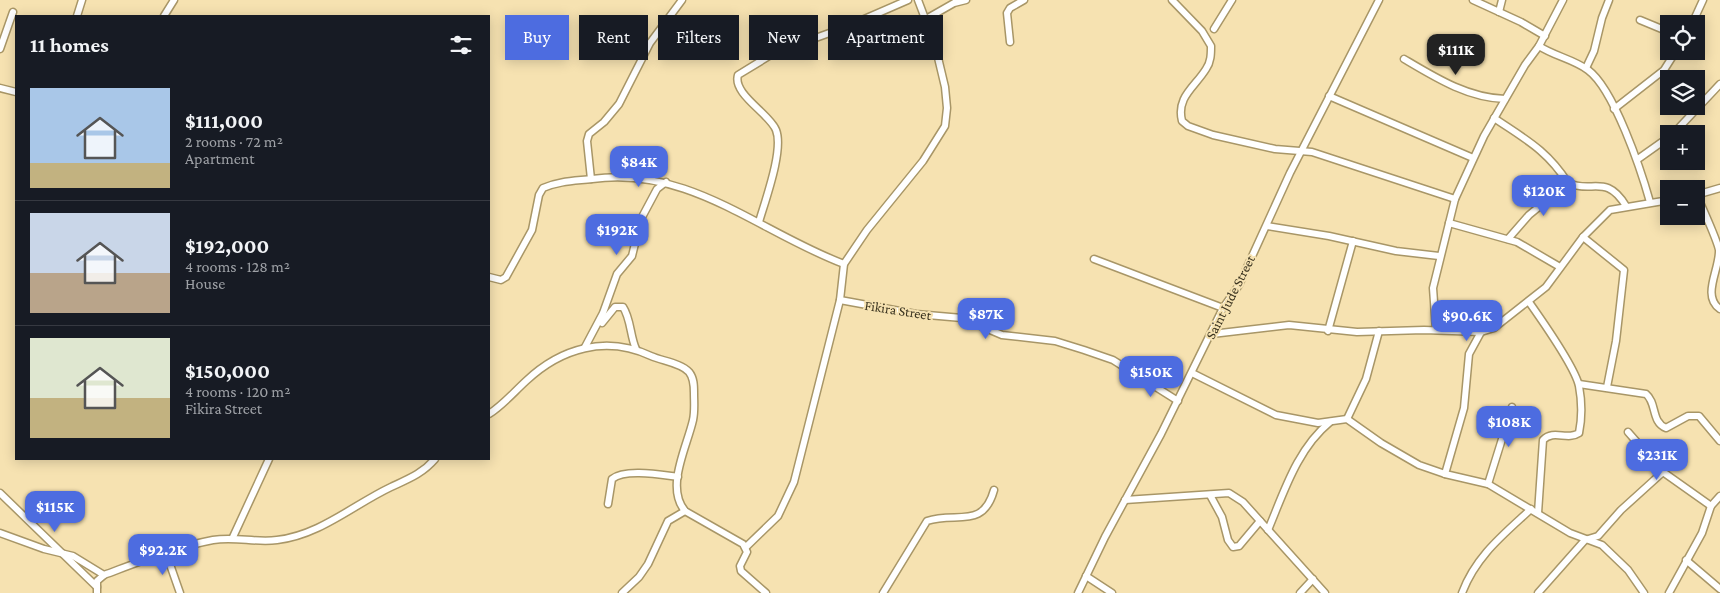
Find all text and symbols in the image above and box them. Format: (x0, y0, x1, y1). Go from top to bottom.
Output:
chip: Buy (505, 15, 569, 60)
chip: Rent (579, 15, 648, 60)
chip: Filters (658, 15, 739, 60)
chip: New (749, 15, 818, 60)
chip: Apartment (828, 15, 943, 60)
map controls (1660, 15, 1705, 225)
button: locate (1660, 15, 1705, 60)
icon: filters (447, 31, 475, 59)
text: 11 homes (30, 33, 109, 57)
pin: $111K (1421, 34, 1491, 76)
text: $111K (1438, 41, 1474, 58)
button: layers (1660, 70, 1705, 115)
icon: home (70, 108, 130, 168)
text: $111,000 (185, 109, 263, 133)
button: + (1660, 125, 1705, 170)
text: 2 rooms · 72 m² (185, 133, 283, 150)
pin: $84K (609, 146, 669, 188)
text: Apartment (185, 150, 255, 167)
text: $84K (621, 153, 657, 170)
pin: $120K (1509, 174, 1579, 217)
button: − (1660, 180, 1705, 225)
text: $120K (1523, 182, 1565, 199)
pin: $192K (582, 214, 652, 256)
text: $192K (597, 221, 637, 238)
icon: home (70, 233, 130, 293)
text: $192,000 (185, 234, 269, 258)
street label: Saint Jude Street (1202, 252, 1258, 342)
text: 4 rooms · 128 m² (185, 258, 290, 275)
text: House (185, 275, 225, 292)
street label: Fikira Street (863, 297, 933, 323)
pin: $87K (956, 298, 1016, 340)
pin: $90.6K (1426, 300, 1508, 342)
text: $87K (969, 305, 1003, 322)
text: $90.6K (1442, 307, 1492, 324)
pin: $150K (1116, 356, 1186, 398)
icon: home (70, 358, 130, 418)
text: $150,000 (185, 359, 270, 383)
text: $150K (1130, 363, 1172, 380)
text: 4 rooms · 120 m² (185, 383, 290, 400)
text: Fikira Street (185, 400, 262, 417)
pin: $108K (1474, 406, 1544, 448)
text: $108K (1487, 413, 1531, 430)
pin: $231K (1622, 438, 1692, 481)
text: $231K (1637, 446, 1677, 463)
pin: $115K (20, 490, 90, 533)
text: $115K (36, 498, 74, 515)
pin: $92.2K (122, 534, 204, 576)
text: $92.2K (139, 541, 187, 558)

